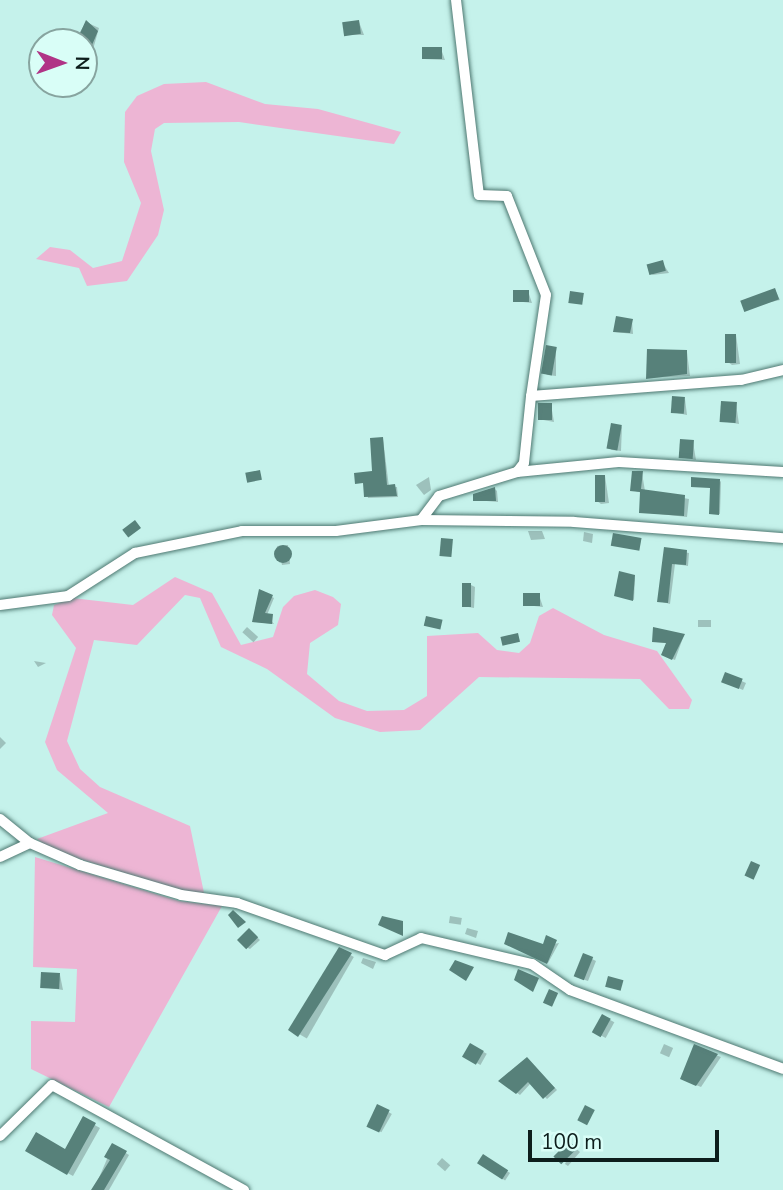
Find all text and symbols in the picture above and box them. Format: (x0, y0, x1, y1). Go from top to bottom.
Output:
north arrow (28, 28, 98, 98)
text: N (69, 56, 95, 71)
scale bar (531, 1116, 722, 1160)
text: 100 m (541, 1128, 602, 1156)

